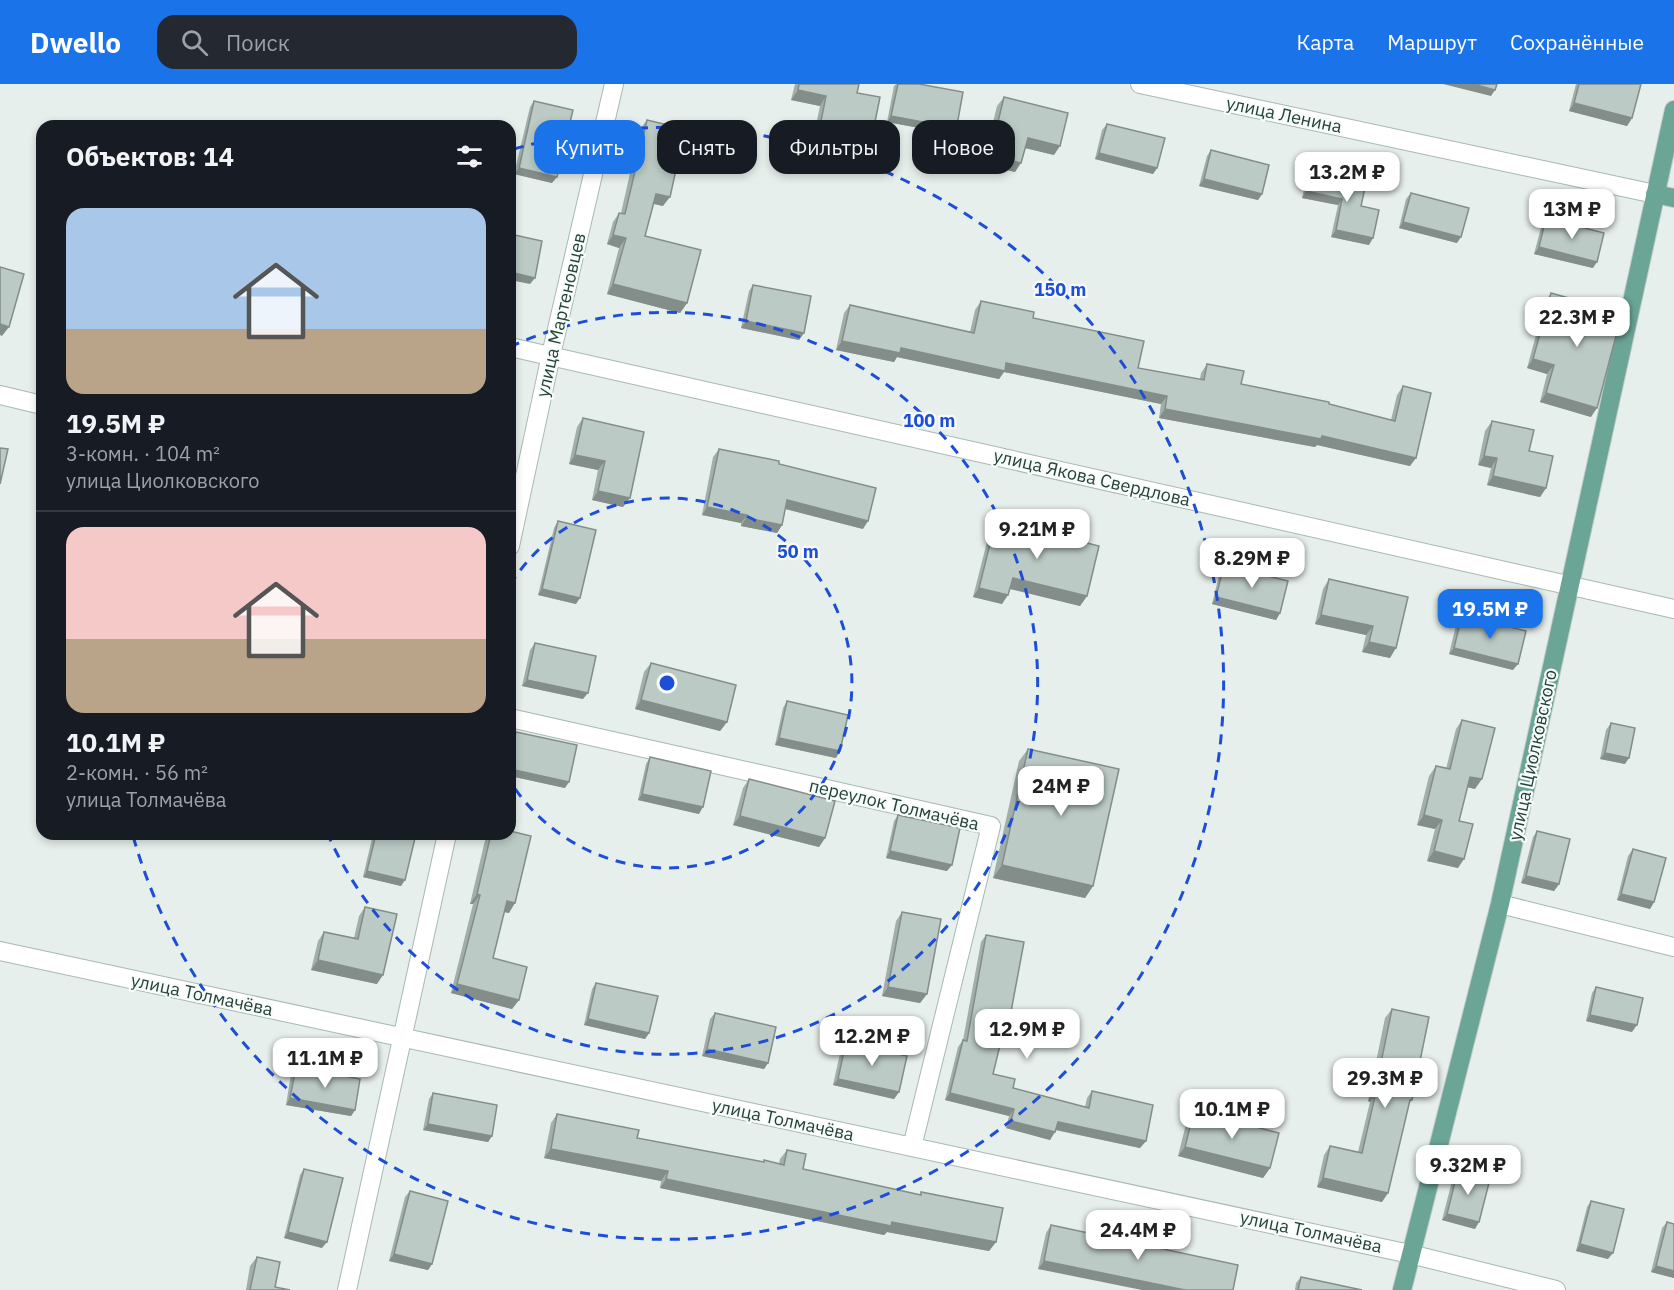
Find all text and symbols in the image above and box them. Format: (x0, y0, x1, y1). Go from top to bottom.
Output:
search box (157, 15, 577, 69)
text: Dwello (30, 24, 121, 61)
icon: search (178, 26, 211, 59)
text: Поиск (226, 28, 290, 57)
text: Карта (1296, 28, 1354, 56)
text: Маршрут (1387, 28, 1477, 56)
text: Сохранённые (1510, 28, 1644, 56)
street label: улица Ленина (1224, 91, 1344, 138)
chip: Купить (534, 120, 645, 174)
chip: Снять (657, 120, 757, 174)
chip: Фильтры (769, 120, 900, 174)
chip: Новое (912, 120, 1015, 174)
text: Объектов: 14 (66, 139, 234, 173)
icon: filters (453, 140, 486, 173)
pin: 13.2M ₽ (1292, 152, 1402, 203)
text: 13.2M ₽ (1309, 158, 1385, 185)
pin: 13M ₽ (1530, 189, 1614, 240)
text: 13M ₽ (1543, 195, 1601, 222)
street label: улица Мартеновцев (530, 230, 591, 399)
icon: home (222, 247, 330, 355)
text: 150 m (1034, 278, 1086, 301)
pin: 22.3M ₽ (1522, 297, 1632, 348)
text: 22.3M ₽ (1539, 303, 1615, 330)
text: 19.5M ₽ (66, 406, 165, 440)
text: 100 m (903, 409, 955, 432)
text: 3-комн. · 104 m² (66, 440, 220, 467)
street label: улица Якова Свердлова (991, 444, 1193, 511)
text: улица Циолковского (66, 467, 259, 494)
pin: 9.21M ₽ (982, 509, 1092, 560)
text: 9.21M ₽ (999, 515, 1075, 542)
pin: 8.29M ₽ (1197, 538, 1307, 589)
text: 50 m (777, 540, 819, 563)
text: 8.29M ₽ (1214, 544, 1290, 571)
icon: home (222, 566, 330, 674)
pin: 19.5M ₽ (1435, 589, 1545, 640)
text: 19.5M ₽ (1452, 595, 1528, 622)
street label: улица Циолковского (1503, 667, 1562, 842)
centre of rings (657, 673, 677, 693)
text: 10.1M ₽ (66, 725, 165, 759)
text: 2-комн. · 56 m² (66, 759, 208, 786)
pin: 24M ₽ (1019, 766, 1103, 817)
text: 24M ₽ (1032, 772, 1090, 799)
street label: переулок Толмачёва (807, 774, 982, 835)
text: улица Толмачёва (66, 786, 227, 813)
street label: улица Толмачёва (129, 968, 276, 1021)
pin: 12.9M ₽ (972, 1009, 1082, 1060)
text: 12.9M ₽ (989, 1015, 1065, 1042)
pin: 12.2M ₽ (817, 1016, 927, 1067)
text: 12.2M ₽ (834, 1022, 910, 1049)
pin: 11.1M ₽ (270, 1038, 380, 1089)
text: 11.1M ₽ (287, 1044, 363, 1071)
pin: 29.3M ₽ (1330, 1058, 1440, 1109)
text: 29.3M ₽ (1347, 1064, 1423, 1091)
pin: 10.1M ₽ (1177, 1089, 1287, 1140)
street label: улица Толмачёва (710, 1093, 857, 1146)
text: 10.1M ₽ (1194, 1095, 1270, 1122)
pin: 9.32M ₽ (1413, 1145, 1523, 1196)
text: 9.32M ₽ (1430, 1151, 1506, 1178)
street label: улица Толмачёва (1238, 1205, 1385, 1258)
pin: 24.4M ₽ (1083, 1210, 1193, 1261)
text: 24.4M ₽ (1100, 1216, 1176, 1243)

